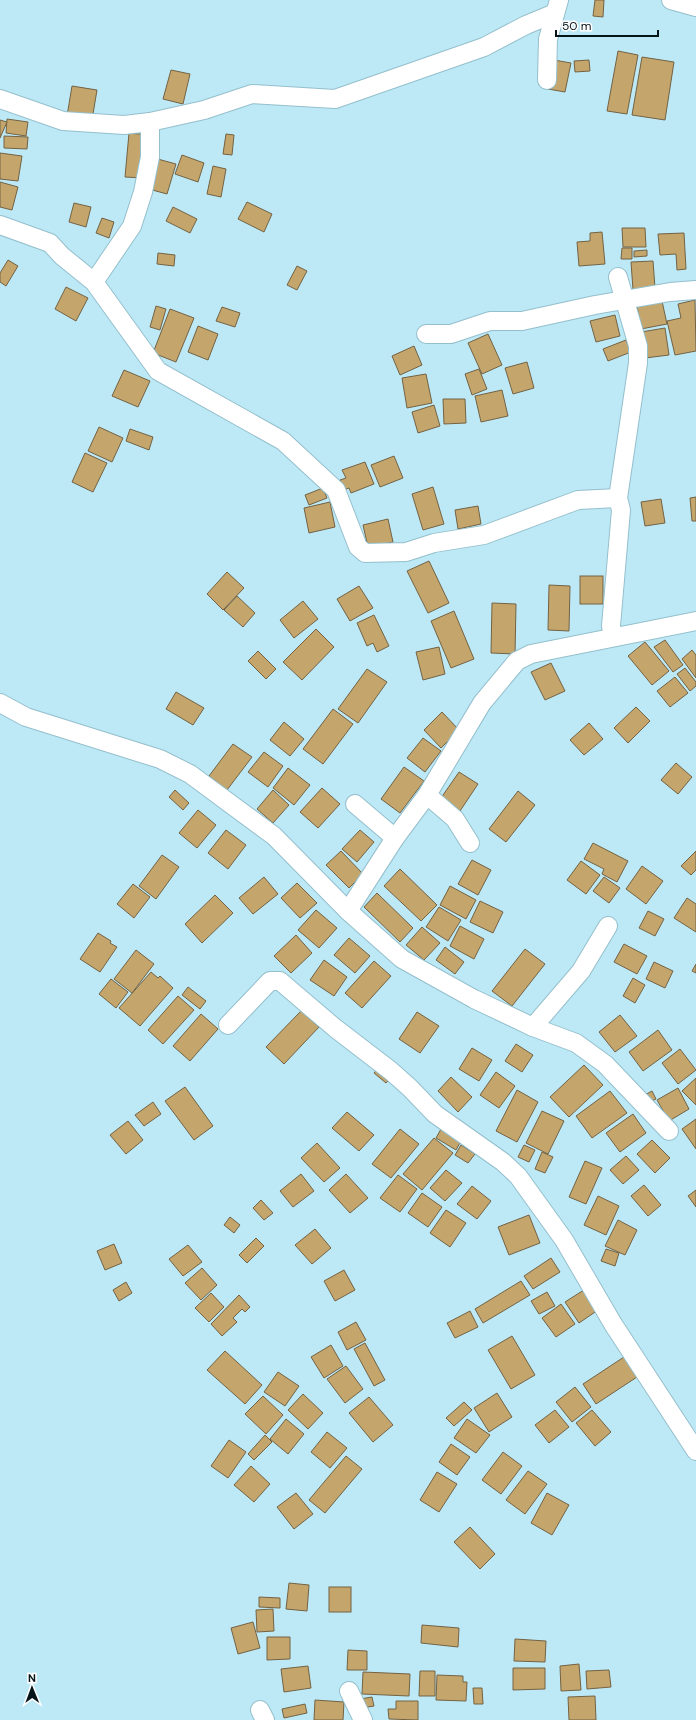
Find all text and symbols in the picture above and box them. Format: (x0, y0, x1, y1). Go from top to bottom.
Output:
scale bar (556, 12, 658, 38)
text: 50 m (562, 18, 591, 34)
north arrow (12, 1668, 52, 1708)
text: N (28, 1671, 36, 1685)

